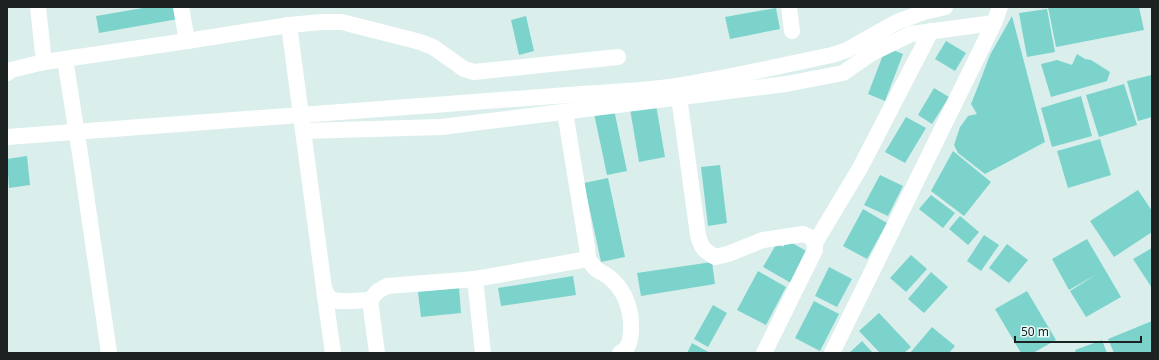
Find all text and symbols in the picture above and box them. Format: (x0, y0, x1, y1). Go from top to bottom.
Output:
scale bar (1015, 318, 1141, 344)
text: 50 m (1021, 323, 1049, 340)

